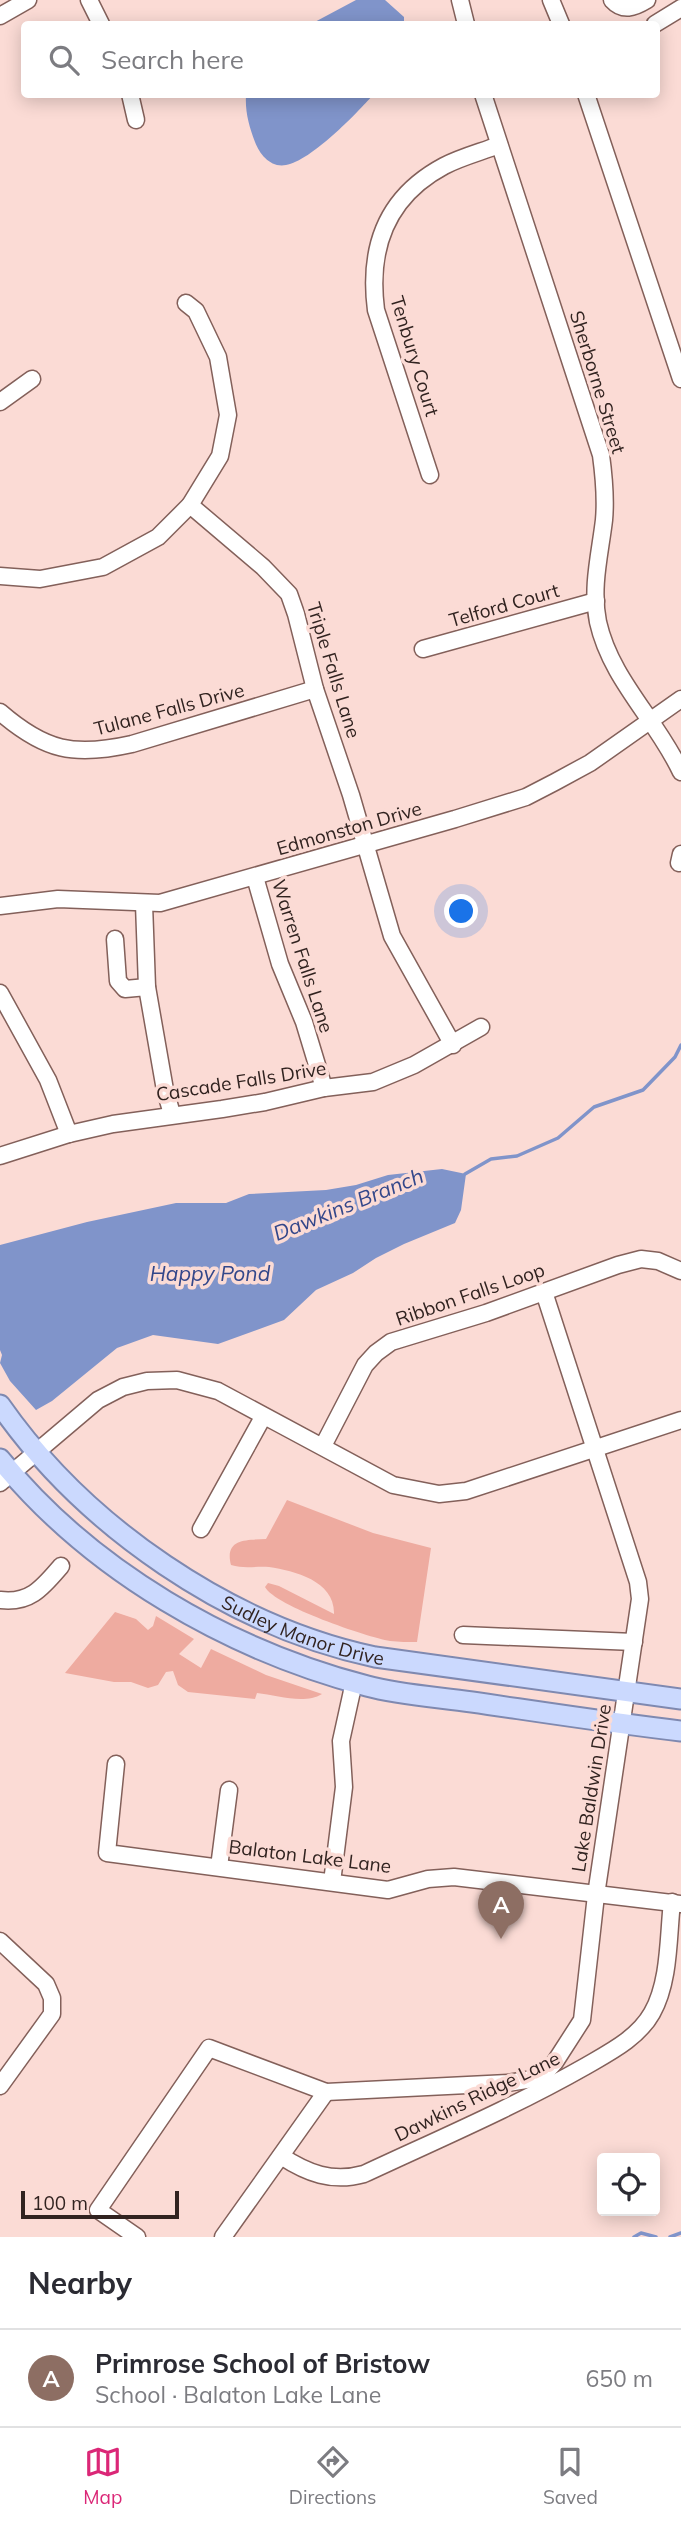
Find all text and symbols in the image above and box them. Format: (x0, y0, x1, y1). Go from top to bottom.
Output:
search box (21, 21, 660, 98)
icon: search (45, 41, 83, 79)
text: Search here (101, 43, 244, 76)
street label: Tenbury Court (385, 293, 445, 419)
street label: Sherborne Street (565, 308, 631, 457)
street label: Telford Court (446, 578, 562, 632)
street label: Triple Falls Lane (302, 599, 366, 741)
street label: Tulane Falls Drive (91, 677, 247, 741)
street label: Edmonston Drive (274, 796, 424, 860)
street label: Warren Falls Lane (267, 876, 339, 1036)
your location (444, 894, 478, 928)
street label: Cascade Falls Drive (154, 1056, 328, 1106)
water label: Dawkins Branch (269, 1162, 427, 1246)
street label: Ribbon Falls Loop (392, 1257, 548, 1331)
water label: Happy Pond (150, 1260, 271, 1286)
street label: Sudley Manor Drive (218, 1590, 386, 1670)
street label: Lake Baldwin Drive (566, 1702, 616, 1874)
street label: Balaton Lake Lane (227, 1834, 393, 1878)
pin: A (478, 1881, 524, 1939)
street label: Dawkins Ridge Lane (390, 2046, 564, 2146)
map controls (597, 2153, 660, 2216)
button: locate (597, 2153, 660, 2216)
scale bar (21, 2188, 178, 2220)
text: 100 m (32, 2191, 88, 2215)
text: Nearby (28, 2264, 132, 2302)
text: Primrose School of Bristow (95, 2347, 430, 2380)
text: A (42, 2364, 60, 2393)
text: 650 m (585, 2364, 653, 2393)
text: School · Balaton Lake Lane (95, 2380, 381, 2409)
tab: Map (83, 2443, 122, 2509)
tab: Directions (289, 2443, 377, 2509)
tab: Saved (543, 2443, 598, 2509)

